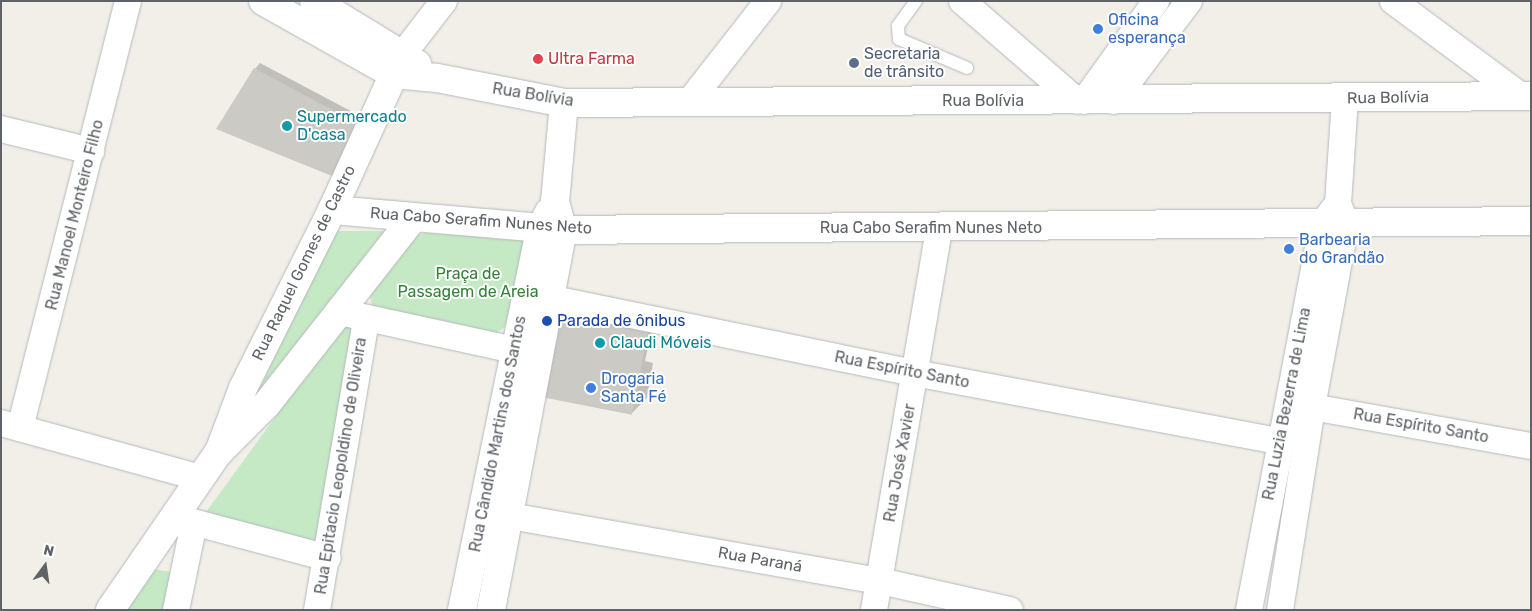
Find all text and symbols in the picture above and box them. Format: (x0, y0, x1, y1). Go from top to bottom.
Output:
place label: Oficina esperança (1108, 10, 1186, 48)
marker: Oficina esperança (1092, 23, 1104, 35)
place label: Secretaria de trânsito (864, 44, 945, 82)
place label: Ultra Farma (548, 49, 635, 69)
marker: Ultra Farma (532, 53, 544, 65)
marker: Secretaria de trânsito (848, 57, 860, 69)
street label: Rua Bolívia (491, 79, 575, 111)
street label: Rua Bolívia (1347, 88, 1429, 108)
street label: Rua Bolívia (942, 91, 1024, 111)
place label: Supermercado D'casa (297, 107, 407, 145)
street label: Rua Manoel Monteiro Filho (42, 118, 108, 312)
marker: Supermercado D'casa (281, 120, 293, 132)
street label: Rua Raquel Gomes de Castro (248, 162, 360, 364)
street label: Rua Cabo Serafim Nunes Neto (369, 204, 593, 238)
street label: Rua Cabo Serafim Nunes Neto (820, 218, 1042, 238)
place label: Barbearia do Grandão (1299, 230, 1385, 268)
marker: Barbearia do Grandão (1283, 243, 1295, 255)
park label: Praça de Passagem de Areia (397, 264, 539, 302)
street label: Rua Luzia Bezerra de Lima (1259, 306, 1315, 502)
place label: Parada de ônibus (557, 311, 685, 331)
street label: Rua Cândido Martins dos Santos (466, 314, 530, 554)
marker: Parada de ônibus (541, 315, 553, 327)
place label: Claudi Móveis (610, 333, 711, 353)
street label: Rua Epitacio Leopoldino de Oliveira (311, 336, 371, 596)
marker: Claudi Móveis (594, 337, 606, 349)
street label: Rua Espírito Santo (833, 347, 971, 393)
place label: Drogaria Santa Fé (601, 369, 666, 407)
marker: Drogaria Santa Fé (585, 382, 597, 394)
street label: Rua José Xavier (880, 402, 920, 524)
street label: Rua Espírito Santo (1352, 405, 1490, 447)
north arrow (20, 541, 70, 591)
text: N (42, 541, 56, 560)
street label: Rua Paraná (716, 543, 804, 577)

